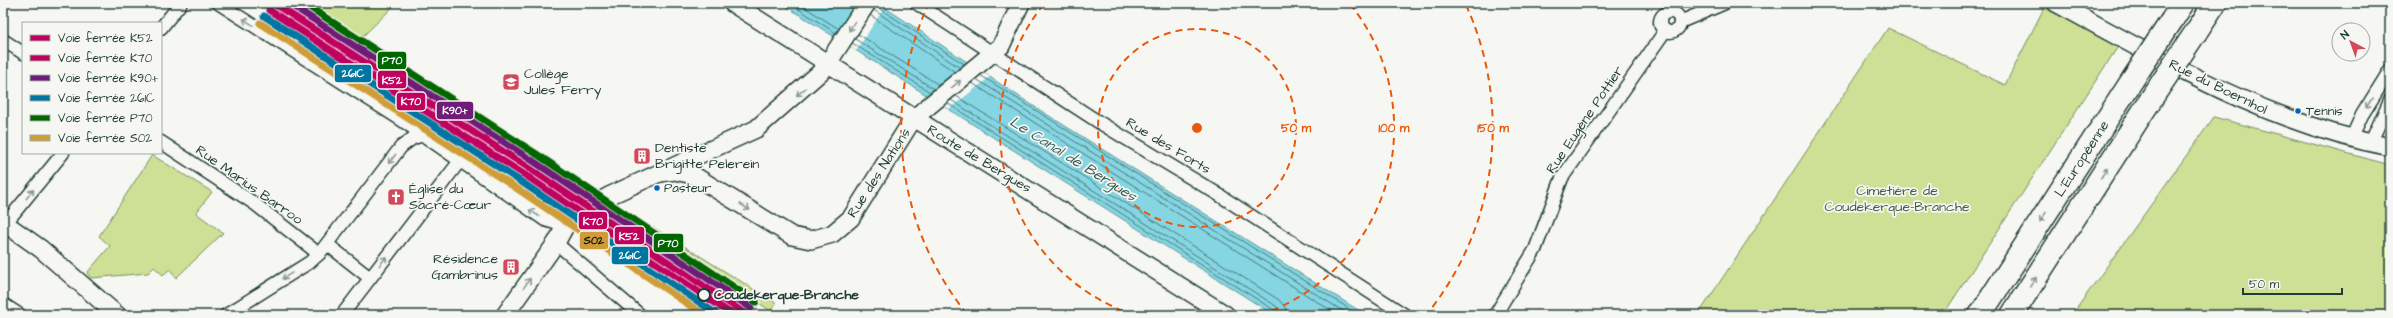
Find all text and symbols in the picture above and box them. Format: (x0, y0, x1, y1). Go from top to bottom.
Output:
one-way arrow (243, 18, 254, 26)
one-way arrow (848, 21, 856, 32)
legend (22, 22, 162, 154)
north arrow (2331, 22, 2371, 62)
text: N (2337, 27, 2352, 43)
text: Voie ferrée K52 (58, 30, 153, 47)
text: Voie ferrée K70 (58, 50, 153, 67)
line badge: P70 (377, 51, 407, 70)
text: P70 (382, 53, 402, 68)
street label: Rue du Boernhol (2165, 54, 2271, 120)
street label: Rue Eugène Pottier (1541, 62, 1629, 178)
line badge: 261C (334, 64, 372, 83)
place label: Collège Jules Ferry (524, 64, 602, 100)
text: 261C (341, 66, 364, 81)
text: Voie ferrée K90+ (58, 70, 159, 87)
line badge: K52 (377, 70, 407, 89)
school or university icon: Collège Jules Ferry (501, 72, 521, 92)
text: K52 (382, 73, 403, 88)
one-way arrow (951, 80, 962, 89)
one-way arrow (795, 87, 806, 96)
text: Voie ferrée 261C (58, 90, 155, 107)
line badge: K70 (396, 92, 426, 111)
text: K70 (401, 94, 421, 109)
one-way arrow (2365, 98, 2374, 109)
line badge: K90+ (436, 101, 474, 120)
place label: Tennis (2306, 102, 2343, 120)
text: K90+ (442, 103, 468, 118)
marker: Tennis (2293, 106, 2303, 116)
text: Voie ferrée P70 (58, 110, 153, 127)
water label: Le Canal de Bergues (1005, 111, 1142, 208)
street label: Rue des Forts (1122, 113, 1214, 179)
street label: L'Européenne (2050, 117, 2114, 201)
street label: Route de Bergues (923, 120, 1035, 198)
text: 50 m (1281, 120, 1312, 137)
text: 100 m (1379, 120, 1410, 137)
text: 150 m (1477, 120, 1510, 137)
centre of rings (1190, 121, 1204, 135)
street label: Rue des Nations (842, 124, 916, 222)
text: Voie ferrée S02 (58, 130, 152, 147)
place label: Dentiste Brigitte Pelerein (655, 138, 759, 174)
street label: Rue Marius Barroo (191, 140, 307, 230)
building icon: Dentiste Brigitte Pelerein (632, 146, 652, 166)
one-way arrow (387, 154, 396, 165)
one-way arrow (2100, 168, 2108, 179)
place label: Église du Sacré-Cœur (409, 179, 491, 215)
place label: Pasteur (664, 179, 712, 197)
park label: Cimetière de Coudekerque-Branche (1825, 181, 1970, 217)
marker: Pasteur (652, 183, 662, 193)
church icon: Église du Sacré-Cœur (386, 187, 406, 207)
one-way arrow (25, 188, 34, 199)
one-way arrow (739, 203, 751, 211)
one-way arrow (529, 209, 540, 217)
line badge: K70 (578, 211, 608, 230)
one-way arrow (2039, 212, 2048, 223)
text: K70 (583, 214, 603, 229)
line badge: K52 (614, 226, 645, 245)
text: K52 (619, 229, 640, 244)
line badge: S02 (579, 231, 609, 250)
text: S02 (583, 233, 605, 248)
line badge: P70 (653, 233, 684, 253)
text: P70 (658, 236, 678, 251)
line badge: 261C (611, 246, 649, 265)
text: 261C (618, 248, 641, 263)
place label: Résidence Gambrinus (431, 249, 498, 285)
one-way arrow (378, 256, 387, 267)
building icon: Résidence Gambrinus (501, 257, 521, 277)
scale bar (2243, 270, 2342, 296)
one-way arrow (281, 273, 293, 281)
one-way arrow (2030, 276, 2038, 288)
text: 50 m (2249, 276, 2280, 293)
one-way arrow (523, 278, 531, 289)
place label: Coudekerque-Branche (714, 285, 859, 305)
marker: Coudekerque-Branche (697, 288, 711, 302)

